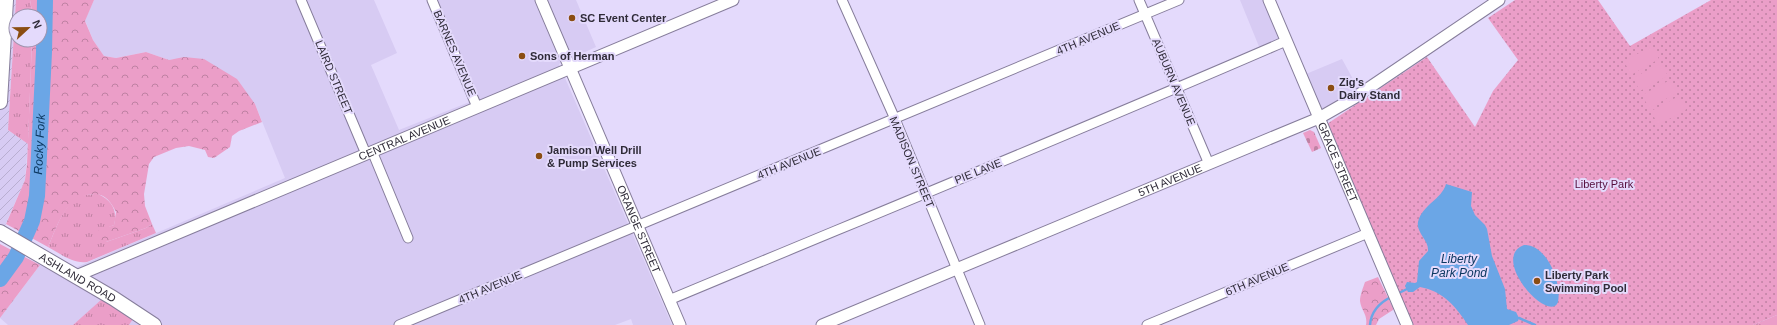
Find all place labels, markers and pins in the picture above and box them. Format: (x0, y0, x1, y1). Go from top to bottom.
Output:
place label: SC Event Center (580, 12, 667, 24)
marker: SC Event Center (567, 13, 577, 23)
place label: Sons of Herman (530, 50, 615, 62)
marker: Sons of Herman (517, 51, 527, 61)
place label: Zig's Dairy Stand (1339, 76, 1400, 101)
marker: Zig's Dairy Stand (1326, 83, 1336, 93)
place label: Jamison Well Drill & Pump Services (547, 144, 642, 169)
marker: Jamison Well Drill & Pump Services (534, 151, 544, 161)
place label: Liberty Park Swimming Pool (1545, 269, 1627, 294)
marker: Liberty Park Swimming Pool (1532, 276, 1542, 286)

